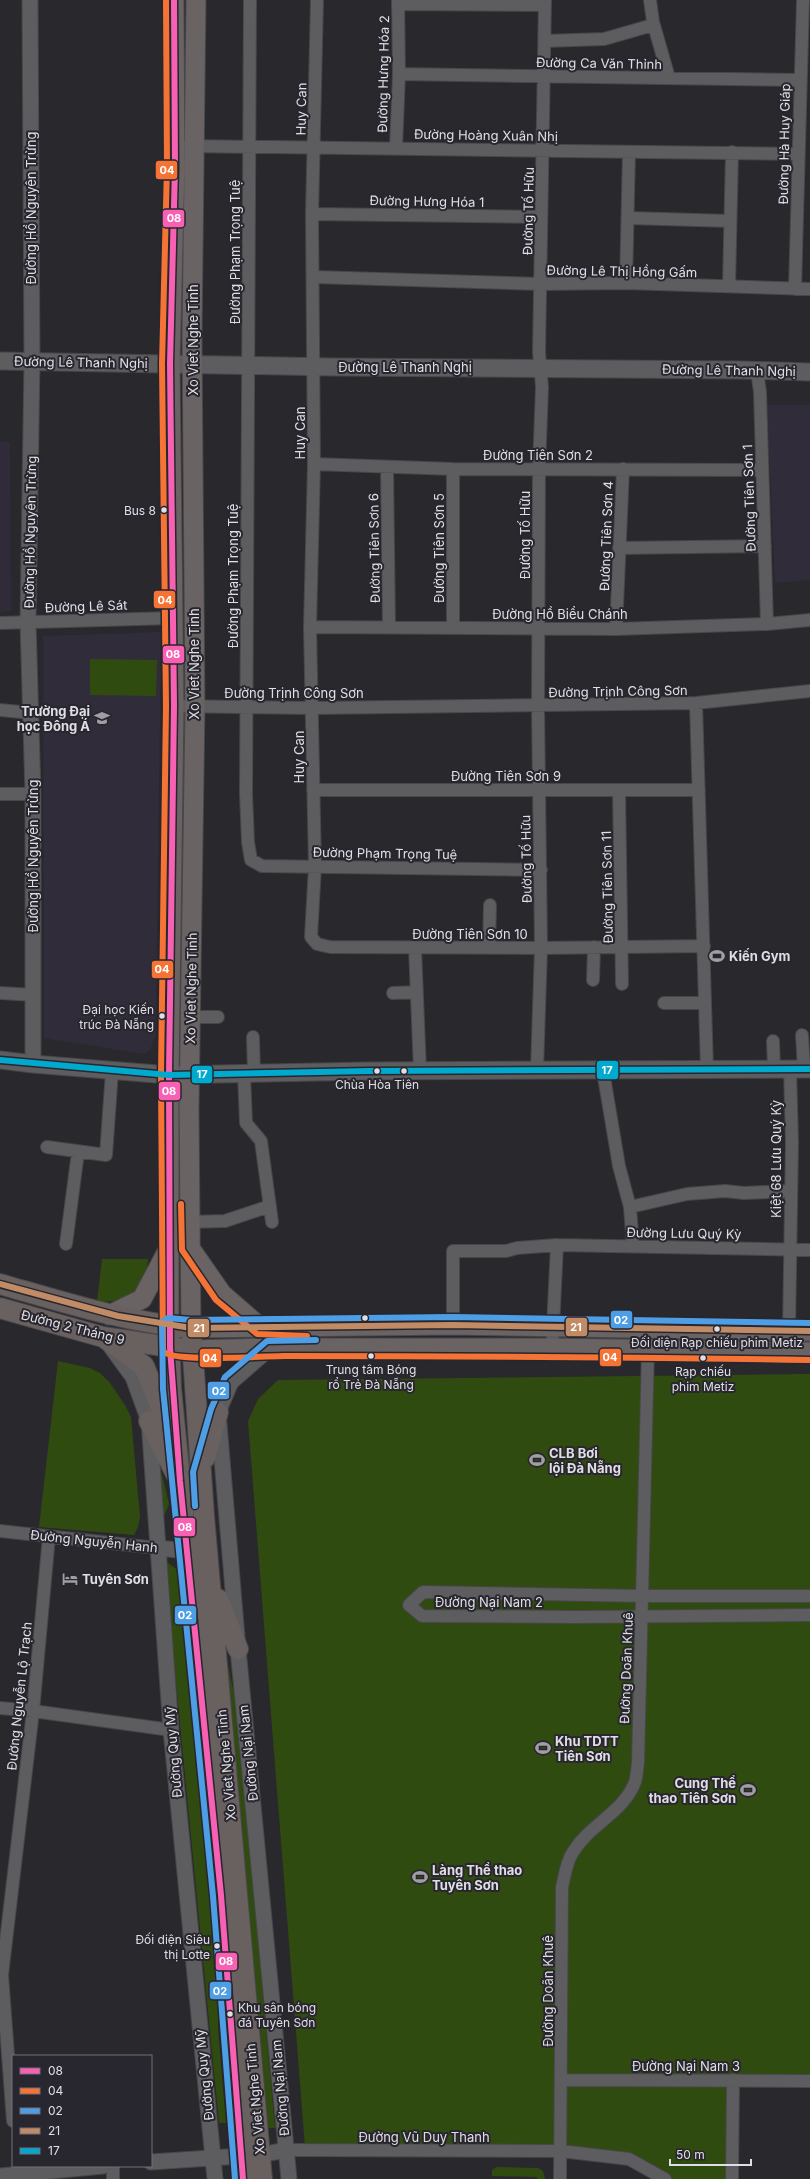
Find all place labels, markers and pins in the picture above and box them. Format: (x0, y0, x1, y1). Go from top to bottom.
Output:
place label: Bus 8 (124, 503, 156, 518)
marker: Bus 8 (159, 505, 169, 515)
place label: Trường Đại học Đông Á (17, 703, 90, 734)
school or university icon: Trường Đại học Đông Á (93, 709, 111, 727)
sports icon: Kiến Gym (708, 947, 726, 965)
place label: Kiến Gym (729, 948, 790, 964)
place label: Đại học Kiến trúc Đà Nẵng (79, 1002, 154, 1032)
marker: Đại học Kiến trúc Đà Nẵng (157, 1011, 167, 1021)
marker: Chùa Hòa Tiên (372, 1066, 382, 1076)
unlabelled marker (399, 1066, 409, 1076)
place label: Chùa Hòa Tiên (335, 1077, 419, 1092)
unlabelled marker (360, 1313, 370, 1323)
marker: Đối diện Rạp chiếu phim Metiz (712, 1324, 722, 1334)
place label: Đối diện Rạp chiếu phim Metiz (631, 1335, 803, 1350)
marker: Trung tâm Bóng rổ Trẻ Đà Nẵng (366, 1351, 376, 1361)
marker: Rạp chiếu phim Metiz (698, 1353, 708, 1363)
place label: Trung tâm Bóng rổ Trẻ Đà Nẵng (326, 1362, 416, 1392)
place label: Rạp chiếu phim Metiz (672, 1364, 734, 1394)
place label: CLB Bơi lội Đà Nẵng (549, 1445, 621, 1476)
sports icon: CLB Bơi lội Đà Nẵng (528, 1451, 546, 1469)
hotel icon: Tuyên Sơn (61, 1570, 79, 1588)
place label: Tuyên Sơn (82, 1571, 149, 1587)
place label: Khu TDTT Tiên Sơn (555, 1733, 619, 1764)
sports icon: Khu TDTT Tiên Sơn (534, 1739, 552, 1757)
place label: Cung Thể thao Tiên Sơn (649, 1775, 736, 1806)
sports icon: Cung Thể thao Tiên Sơn (739, 1781, 757, 1799)
place label: Làng Thể thao Tuyên Sơn (432, 1862, 522, 1893)
sports icon: Làng Thể thao Tuyên Sơn (411, 1868, 429, 1886)
place label: Đối diện Siêu thị Lotte (135, 1932, 210, 1962)
marker: Đối diện Siêu thị Lotte (212, 1941, 222, 1951)
place label: Khu sân bóng đá Tuyên Sơn (238, 2000, 316, 2030)
marker: Khu sân bóng đá Tuyên Sơn (225, 2009, 235, 2019)

